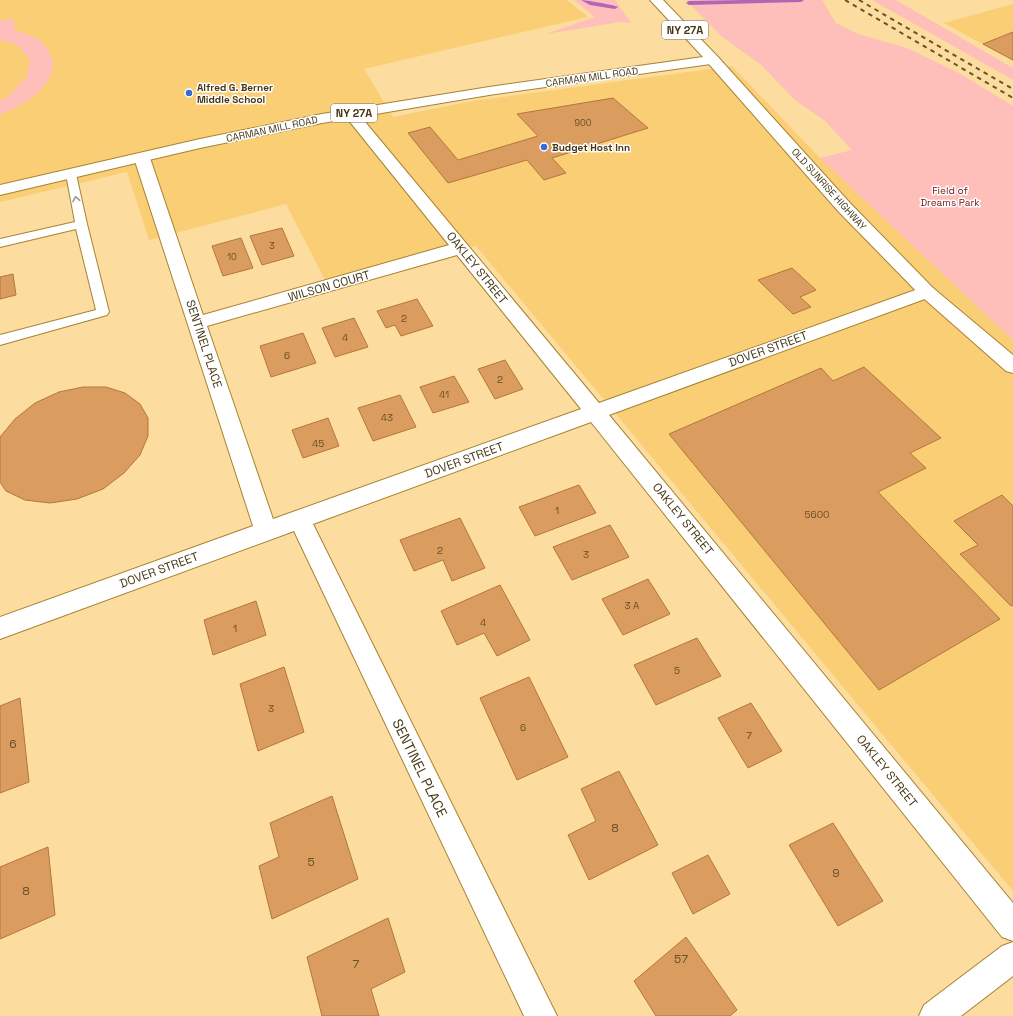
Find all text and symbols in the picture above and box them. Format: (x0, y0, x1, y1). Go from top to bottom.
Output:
road number: NY 27A (662, 21, 708, 39)
street label: CARMAN MILL ROAD (545, 64, 639, 90)
place label: Alfred G. Berner Middle School (197, 81, 273, 106)
marker: Alfred G. Berner Middle School (184, 88, 194, 98)
road number: NY 27A (331, 104, 377, 122)
street label: CARMAN MILL ROAD (225, 113, 319, 145)
house number: 900 (574, 117, 592, 129)
place label: Budget Host Inn (552, 141, 630, 154)
marker: Budget Host Inn (539, 142, 549, 152)
street label: OLD SUNRISE HIGHWAY (789, 145, 869, 233)
park label: Field of Dreams Park (920, 184, 980, 209)
one-way arrow (72, 196, 80, 202)
street label: OAKLEY STREET (443, 229, 511, 307)
house number: 3 (269, 240, 275, 252)
house number: 10 (227, 251, 237, 263)
street label: WILSON COURT (286, 267, 372, 305)
street label: SENTINEL PLACE (182, 298, 226, 390)
house number: 2 (401, 312, 407, 325)
street label: DOVER STREET (726, 327, 810, 371)
house number: 4 (342, 331, 348, 344)
house number: 6 (284, 349, 290, 362)
house number: 2 (497, 373, 503, 386)
house number: 41 (439, 388, 449, 401)
house number: 43 (381, 411, 393, 424)
house number: 45 (312, 437, 324, 450)
street label: DOVER STREET (422, 438, 506, 482)
street label: OAKLEY STREET (649, 480, 717, 558)
house number: 1 (555, 504, 559, 517)
house number: 5600 (805, 508, 829, 521)
house number: 2 (437, 544, 443, 557)
street label: DOVER STREET (117, 548, 201, 592)
house number: 3 (583, 548, 589, 561)
house number: 3 A (625, 599, 640, 612)
house number: 4 (480, 616, 486, 629)
house number: 1 (233, 622, 237, 635)
house number: 5 (674, 664, 680, 677)
house number: 3 (268, 702, 274, 715)
street label: SENTINEL PLACE (388, 716, 452, 820)
house number: 6 (520, 721, 526, 734)
house number: 7 (746, 729, 752, 742)
street label: OAKLEY STREET (853, 732, 921, 810)
house number: 6 (9, 736, 17, 752)
house number: 8 (611, 820, 619, 836)
house number: 5 (307, 854, 315, 870)
house number: 9 (832, 865, 840, 881)
house number: 8 (22, 883, 30, 899)
house number: 57 (674, 951, 688, 967)
house number: 7 (353, 956, 360, 972)

